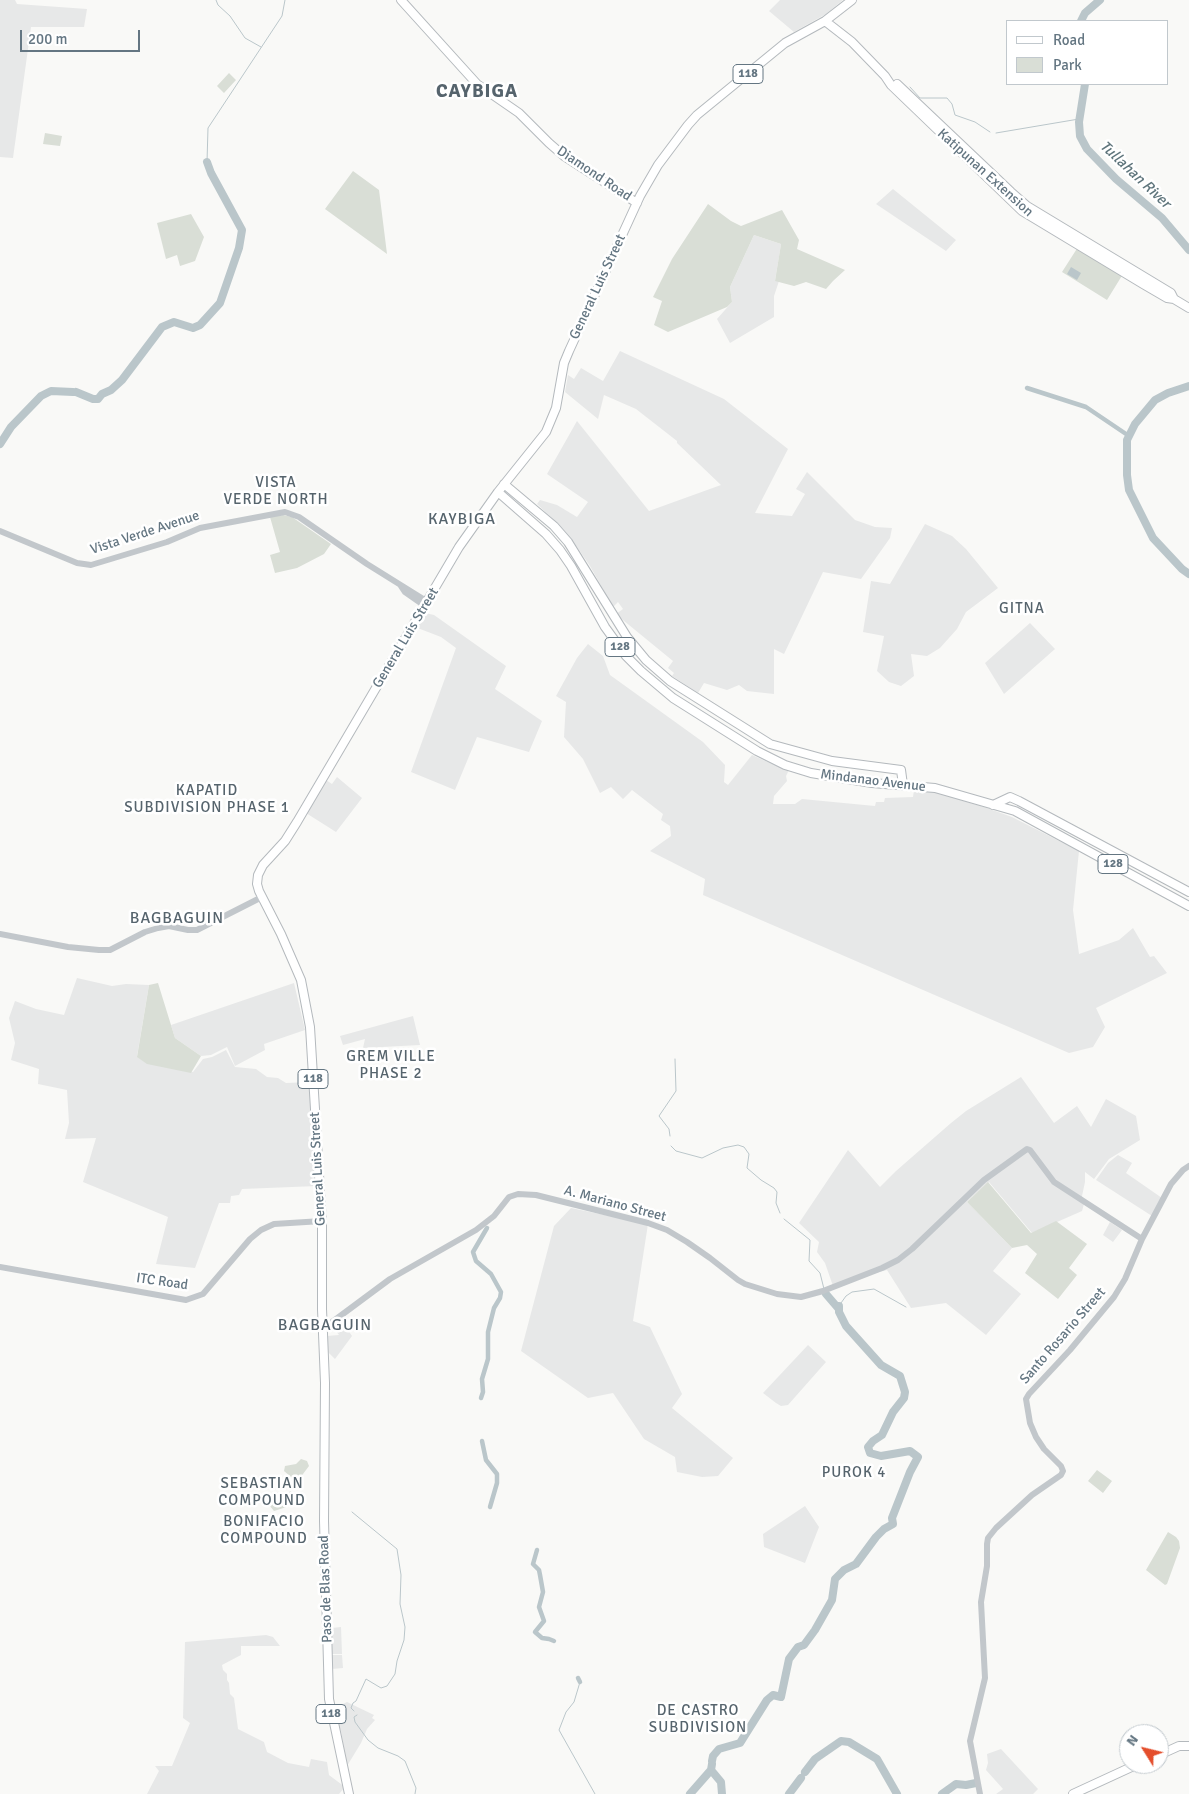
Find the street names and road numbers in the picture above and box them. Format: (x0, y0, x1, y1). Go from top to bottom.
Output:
road number: 118 (733, 64, 763, 84)
street label: Katipunan Extension (934, 126, 1036, 220)
street label: Diamond Road (553, 143, 635, 205)
street label: General Luis Street (566, 232, 630, 342)
street label: Vista Verde Avenue (88, 507, 202, 559)
street label: General Luis Street (369, 585, 443, 691)
road number: 128 (605, 638, 635, 656)
street label: Mindanao Avenue (819, 766, 927, 796)
road number: 128 (1098, 854, 1128, 874)
road number: 118 (298, 1070, 328, 1088)
street label: General Luis Street (307, 1112, 329, 1226)
street label: A. Mariano Street (562, 1182, 668, 1226)
street label: ITC Road (135, 1270, 189, 1294)
street label: Santo Rosario Street (1017, 1284, 1109, 1388)
street label: Paso de Blas Road (316, 1535, 336, 1643)
road number: 118 (316, 1705, 346, 1724)

